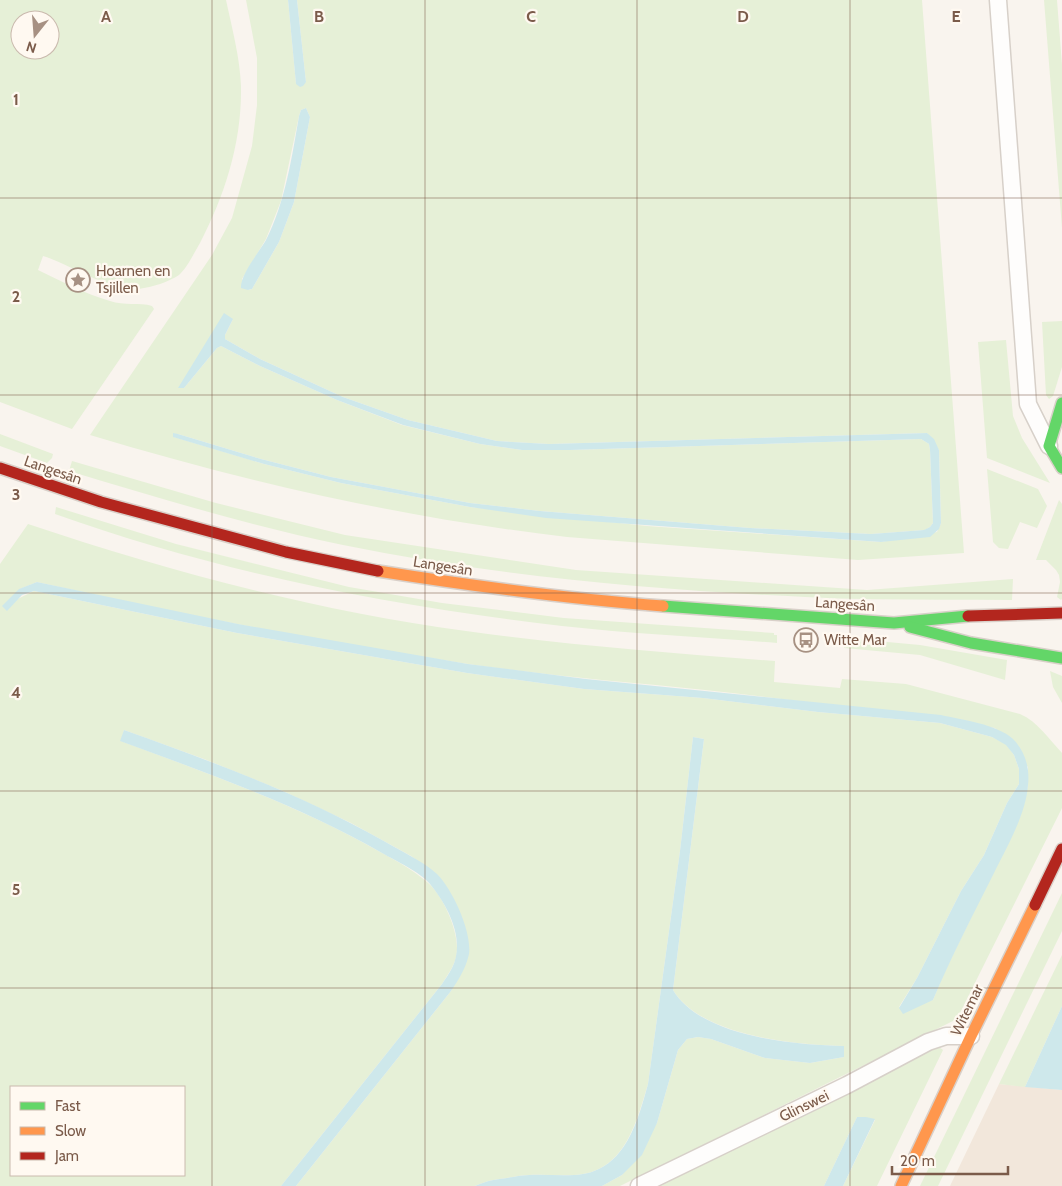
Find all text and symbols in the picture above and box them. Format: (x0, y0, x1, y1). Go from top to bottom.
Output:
text: A (101, 7, 111, 26)
text: B (314, 7, 324, 26)
text: C (526, 7, 536, 26)
text: D (737, 7, 749, 26)
text: E (951, 7, 961, 26)
north arrow (10, 10, 60, 60)
text: N (24, 37, 39, 57)
text: 1 (13, 90, 19, 109)
place label: Hoarnen en Tsjillen (96, 262, 170, 297)
place icon: Hoarnen en Tsjillen (65, 267, 91, 293)
text: 2 (12, 287, 20, 306)
street label: Langesân (22, 452, 84, 488)
text: 3 (12, 485, 20, 504)
street label: Langesân (412, 552, 474, 580)
street label: Langesân (814, 593, 876, 615)
bus stop icon: Witte Mar (793, 627, 819, 653)
place label: Witte Mar (824, 631, 887, 649)
text: 4 (11, 683, 21, 702)
text: 5 (12, 880, 20, 899)
street label: Witemar (947, 981, 987, 1039)
legend (10, 1086, 185, 1176)
street label: Glinswei (776, 1086, 832, 1126)
text: Fast (55, 1097, 80, 1115)
text: Slow (55, 1122, 86, 1140)
scale bar (892, 1144, 1008, 1176)
text: Jam (54, 1147, 79, 1165)
text: 20 m (900, 1152, 935, 1170)

